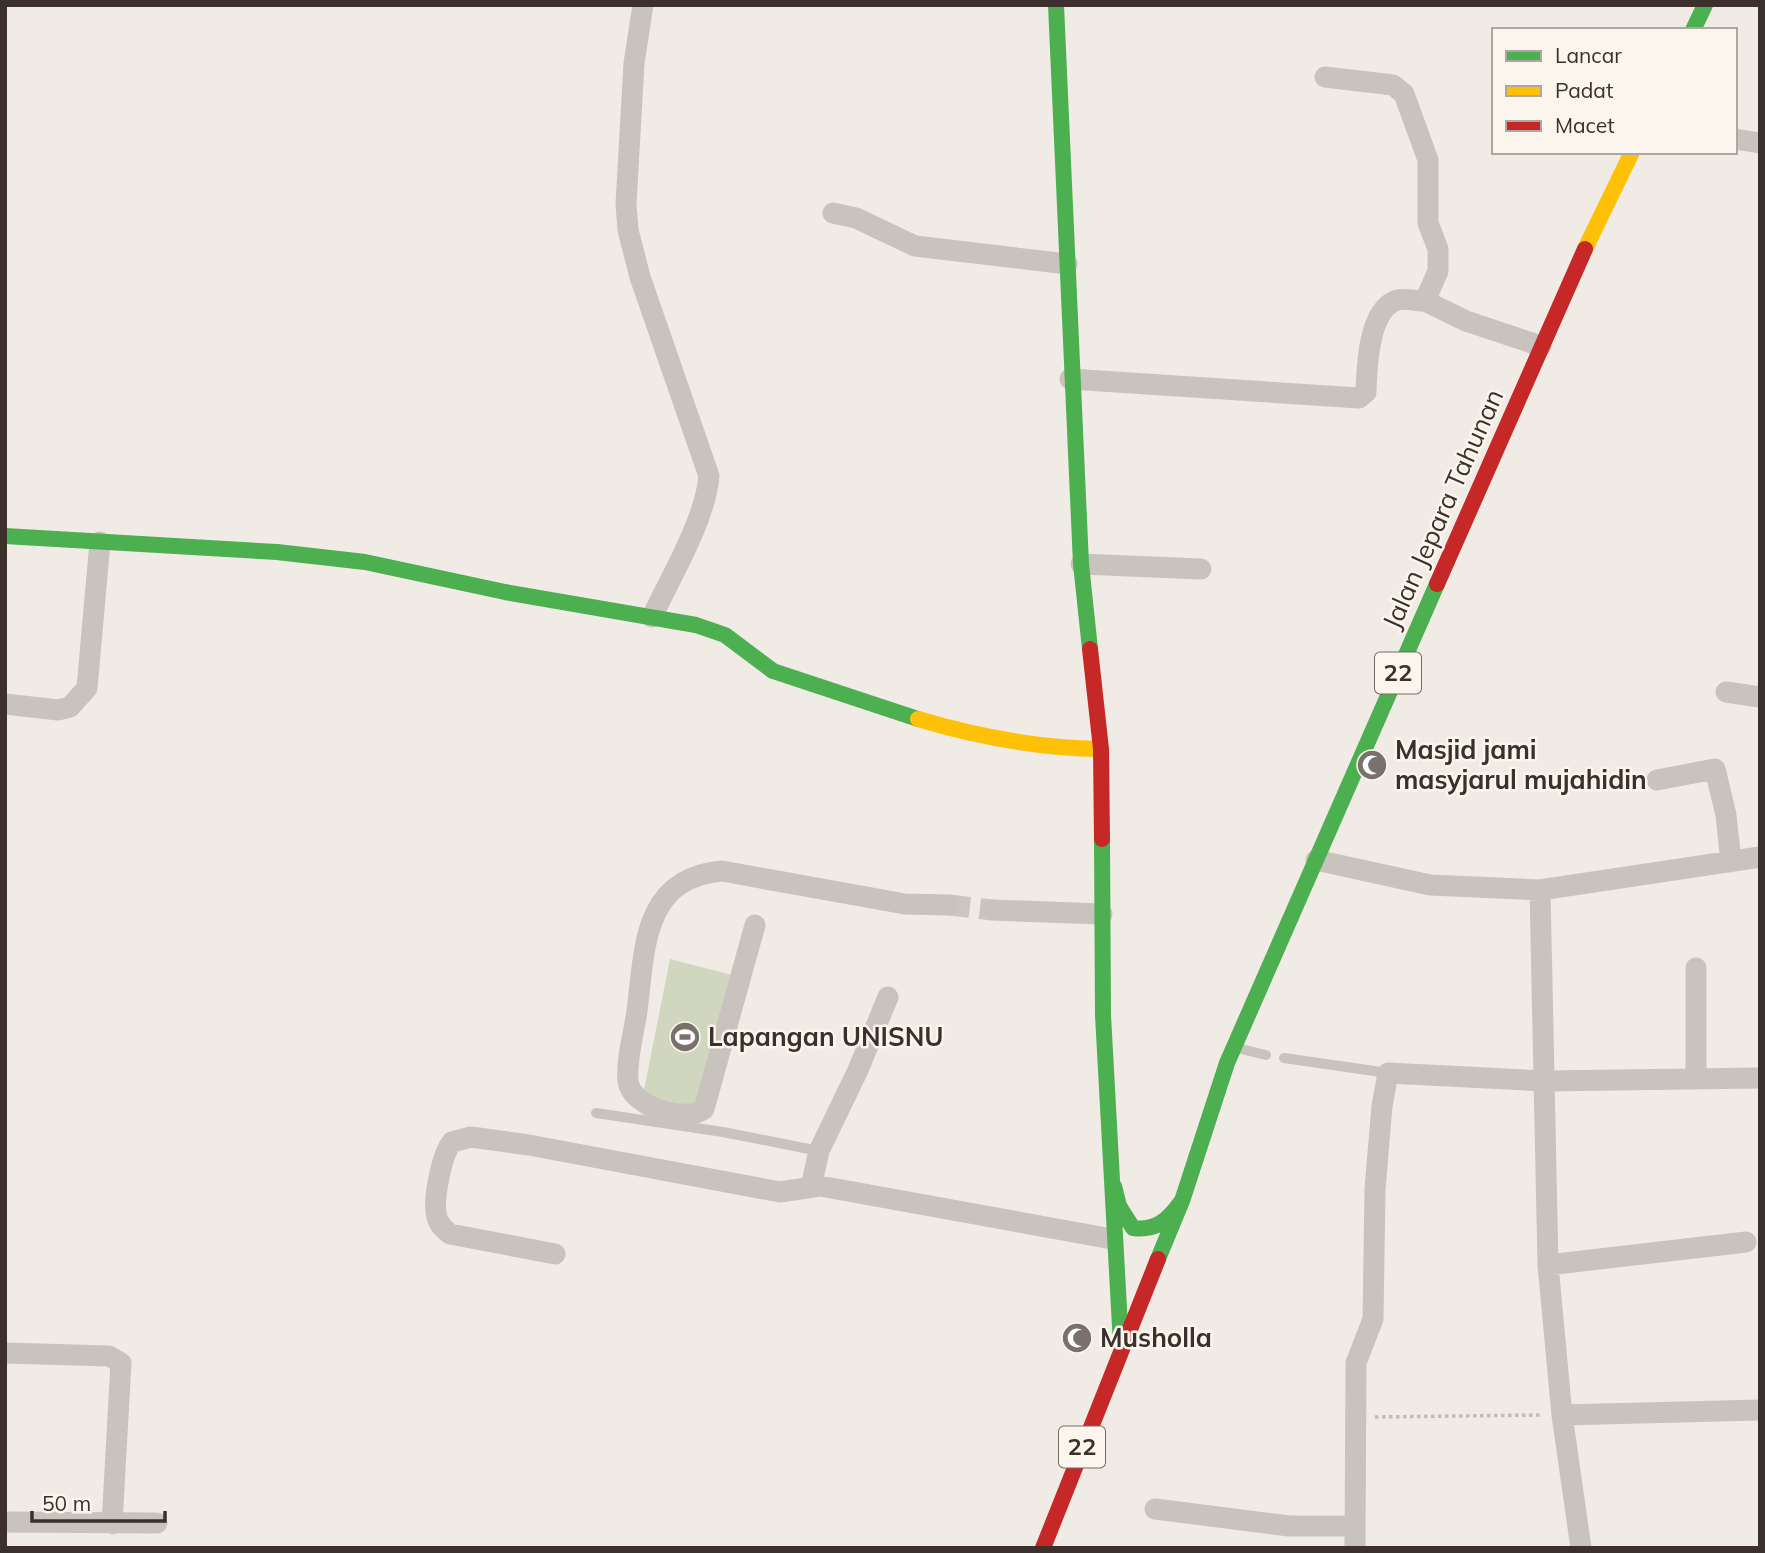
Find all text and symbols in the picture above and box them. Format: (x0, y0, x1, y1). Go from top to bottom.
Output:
legend (1492, 28, 1737, 154)
text: Lancar (1555, 42, 1622, 68)
text: Padat (1555, 77, 1613, 103)
text: Macet (1555, 112, 1615, 138)
street label: Jalan Jepara Tahunan (1375, 384, 1510, 634)
road number: 22 (1375, 652, 1421, 694)
place label: Masjid jami masyjarul mujahidin (1395, 733, 1647, 796)
mosque icon: Masjid jami masyjarul mujahidin (1355, 748, 1389, 782)
sports icon: Lapangan UNISNU (668, 1020, 702, 1054)
place label: Lapangan UNISNU (708, 1020, 944, 1053)
mosque icon: Musholla (1060, 1321, 1094, 1355)
place label: Musholla (1100, 1321, 1212, 1354)
road number: 22 (1059, 1427, 1105, 1468)
scale bar (32, 1480, 164, 1524)
text: 50 m (42, 1490, 91, 1516)

